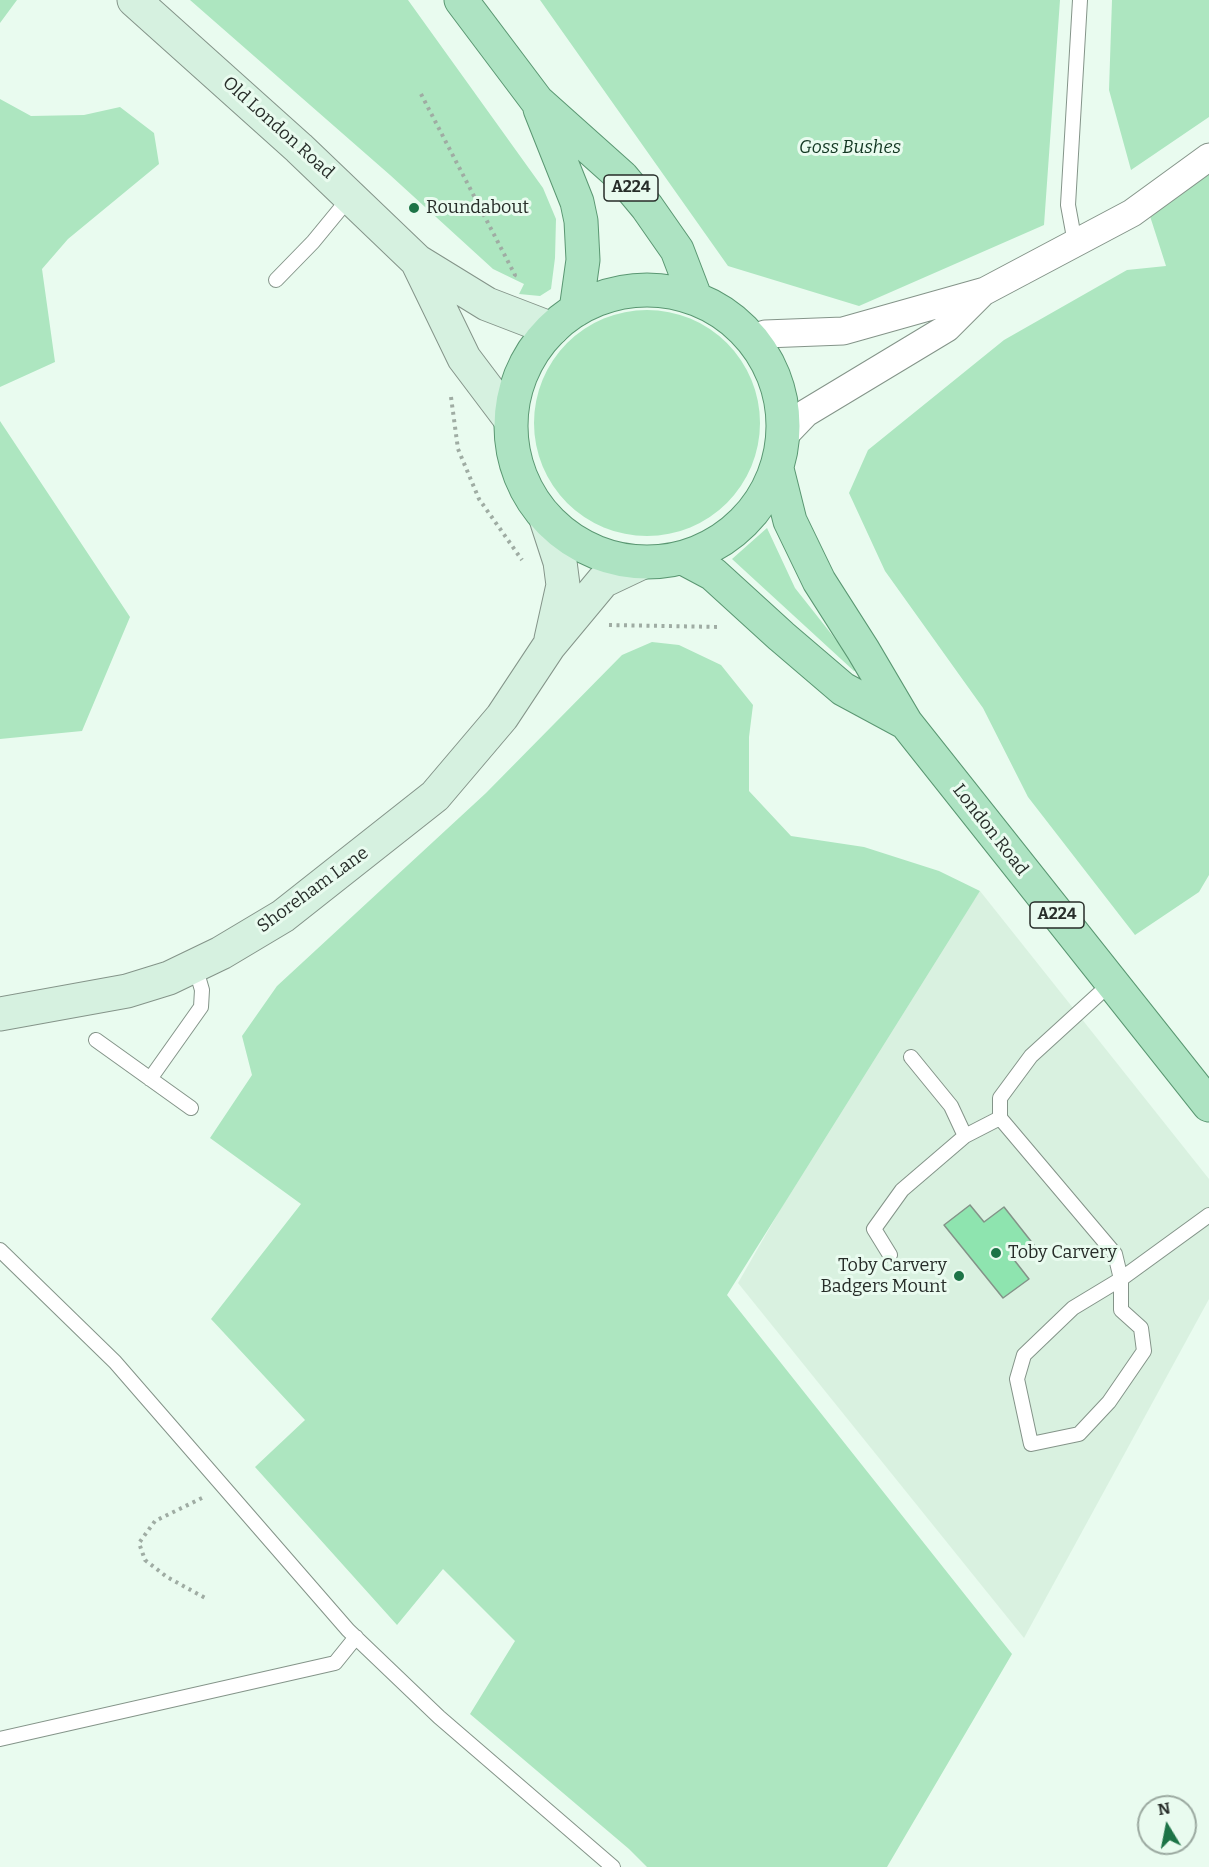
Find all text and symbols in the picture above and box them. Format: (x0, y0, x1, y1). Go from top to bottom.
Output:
street label: Old London Road (218, 72, 338, 184)
park label: Goss Bushes (799, 137, 901, 159)
road number: A224 (604, 175, 658, 201)
place label: Roundabout (426, 197, 529, 219)
marker: Roundabout (407, 201, 421, 215)
street label: London Road (948, 780, 1032, 880)
street label: Shoreham Lane (253, 842, 373, 938)
road number: A224 (1030, 902, 1084, 928)
place label: Toby Carvery (1008, 1242, 1117, 1264)
marker: Toby Carvery (989, 1246, 1003, 1260)
place label: Toby Carvery Badgers Mount (821, 1255, 947, 1298)
marker: Toby Carvery Badgers Mount (952, 1269, 966, 1283)
north arrow (1137, 1795, 1197, 1855)
text: N (1156, 1798, 1172, 1819)

